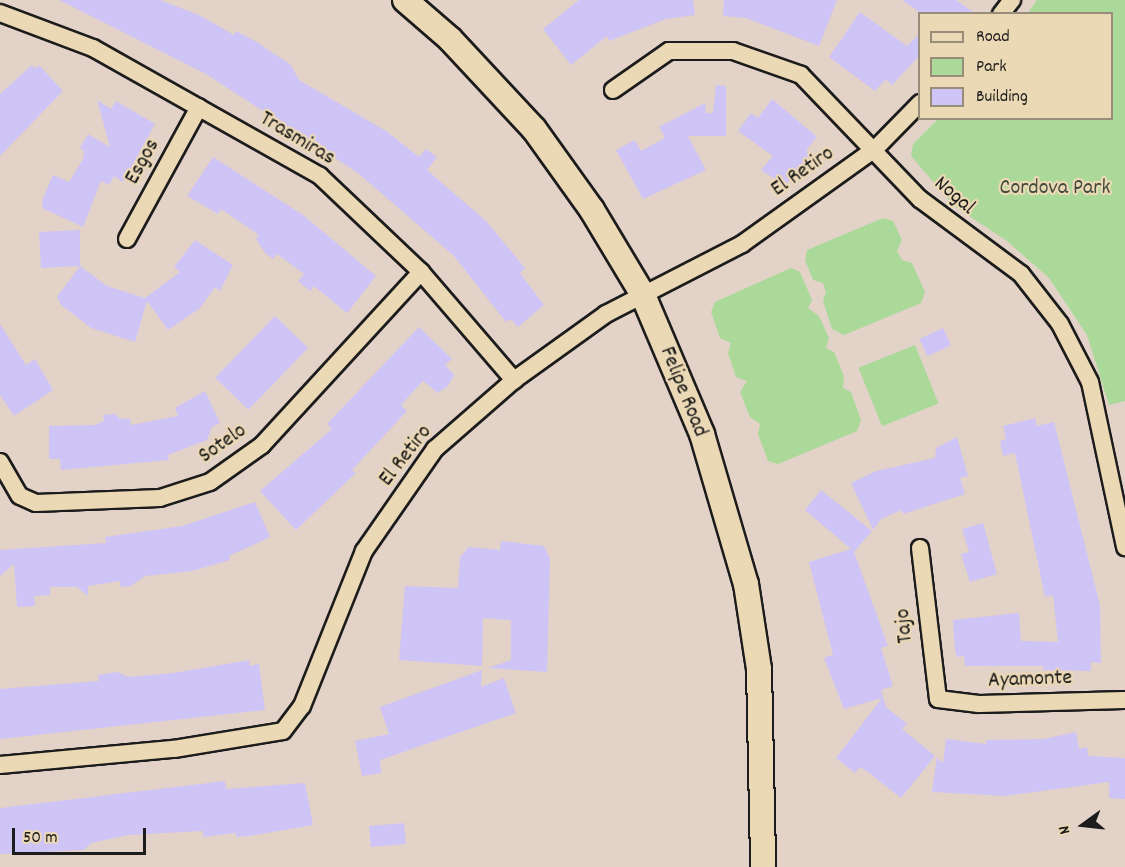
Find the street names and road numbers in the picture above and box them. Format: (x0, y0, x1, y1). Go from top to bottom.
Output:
street label: Trasmiras (254, 106, 340, 172)
street label: Esgos (120, 135, 166, 189)
street label: El Retiro (766, 141, 840, 203)
street label: Nogal (928, 171, 980, 221)
street label: Felipe Road (653, 343, 713, 441)
street label: Sotelo (194, 418, 252, 470)
street label: El Retiro (374, 420, 438, 492)
street label: Tajo (890, 608, 920, 644)
street label: Ayamonte (988, 665, 1072, 695)

